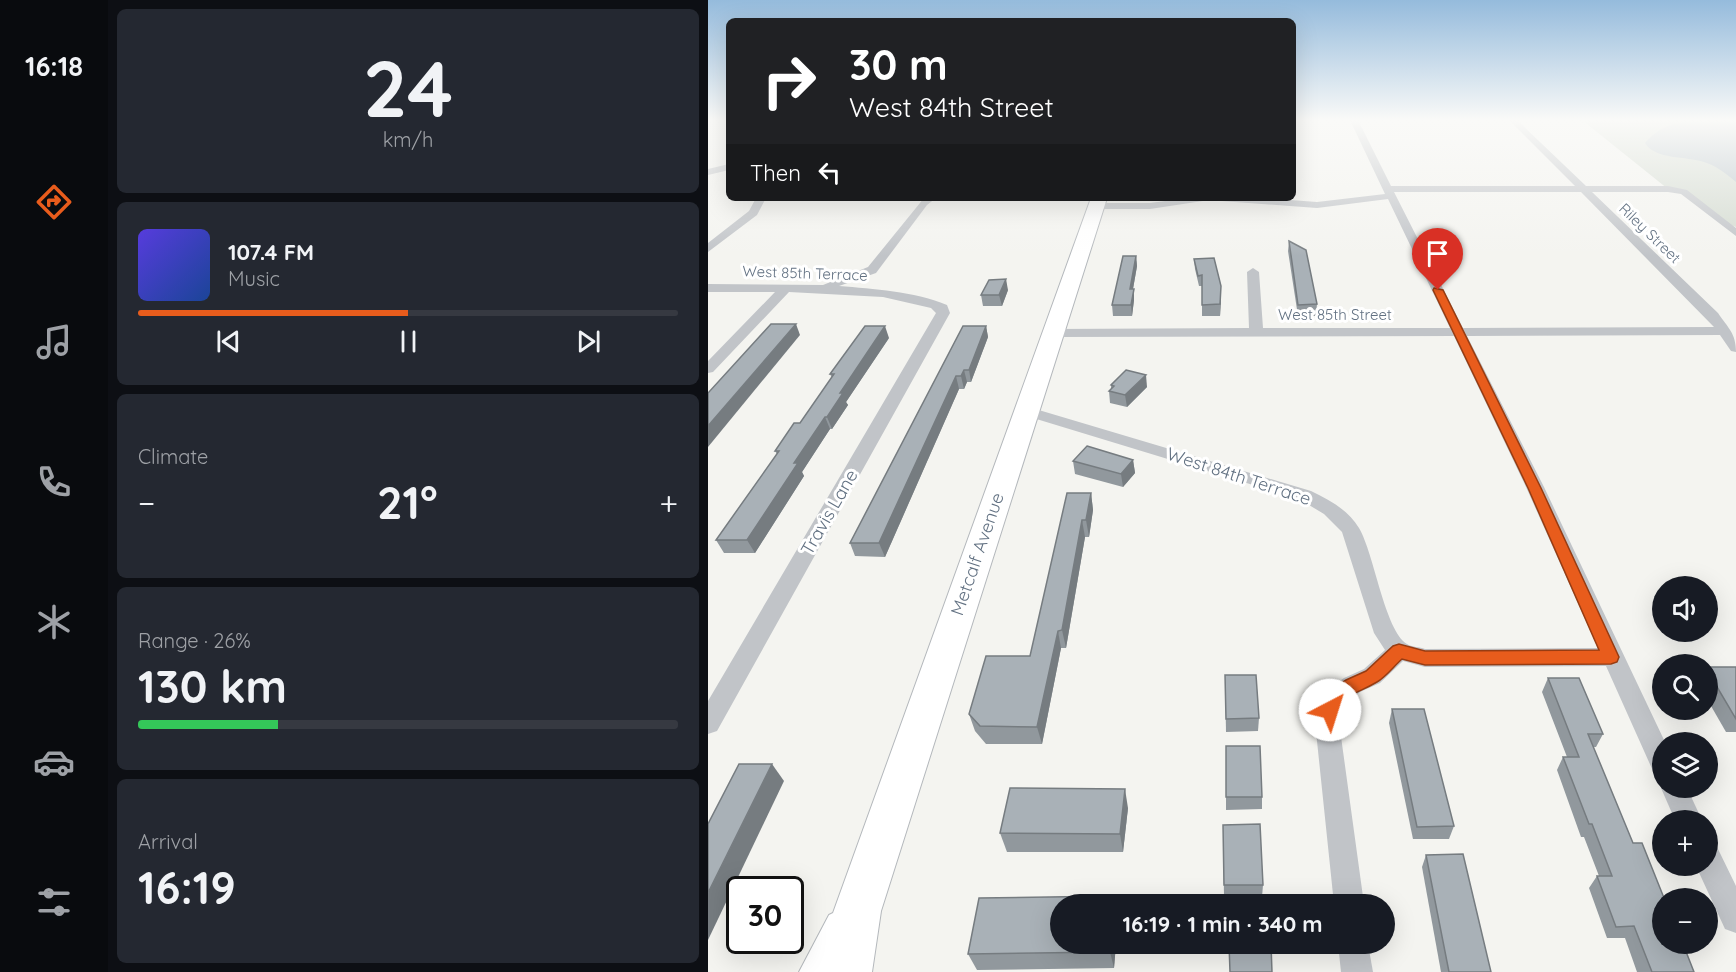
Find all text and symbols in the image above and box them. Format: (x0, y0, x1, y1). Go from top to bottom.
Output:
text: 30 m (849, 38, 948, 91)
text: 24 (363, 39, 453, 137)
icon: right (750, 42, 828, 120)
text: 16:18 (25, 49, 83, 83)
text: West 84th Street (849, 90, 1054, 124)
text: km/h (383, 127, 433, 152)
icon: left (813, 156, 846, 189)
text: Then (750, 159, 801, 187)
icon: directions (33, 181, 75, 223)
street label: Riley Street (1615, 199, 1685, 267)
pin (1412, 228, 1463, 290)
icon: arrive (1421, 237, 1454, 270)
text: 107.4 FM (228, 238, 314, 266)
street label: West 85th Terrace (742, 261, 868, 285)
text: Music (228, 266, 280, 291)
street label: West 85th Street (1278, 305, 1392, 324)
icon: music (33, 321, 75, 363)
icon: previous (212, 325, 245, 358)
icon: pause (392, 325, 425, 358)
icon: next (572, 325, 605, 358)
street label: West 84th Terrace (1164, 442, 1314, 510)
text: Climate (138, 444, 208, 469)
icon: phone (33, 461, 75, 503)
street label: Travis Lane (795, 465, 863, 559)
text: 21° (377, 474, 438, 530)
text: − (138, 482, 155, 523)
text: + (659, 482, 678, 523)
street label: Metcalf Avenue (945, 490, 1009, 618)
map controls (1652, 576, 1718, 954)
button: sound (1652, 576, 1718, 642)
icon: climate (33, 601, 75, 643)
text: Range · 26% (138, 628, 251, 653)
button: search (1652, 654, 1718, 720)
text: 130 km (138, 658, 287, 714)
position arrow (1298, 678, 1362, 742)
button: layers (1652, 732, 1718, 798)
icon: car (33, 741, 75, 783)
button: + (1652, 810, 1718, 876)
text: Arrival (138, 829, 198, 854)
text: 16:19 (138, 859, 236, 915)
speed limit sign: 30 (726, 876, 804, 954)
icon: filters (33, 881, 75, 923)
button: − (1652, 888, 1718, 954)
text: 16:19 · 1 min · 340 m (1122, 910, 1323, 938)

